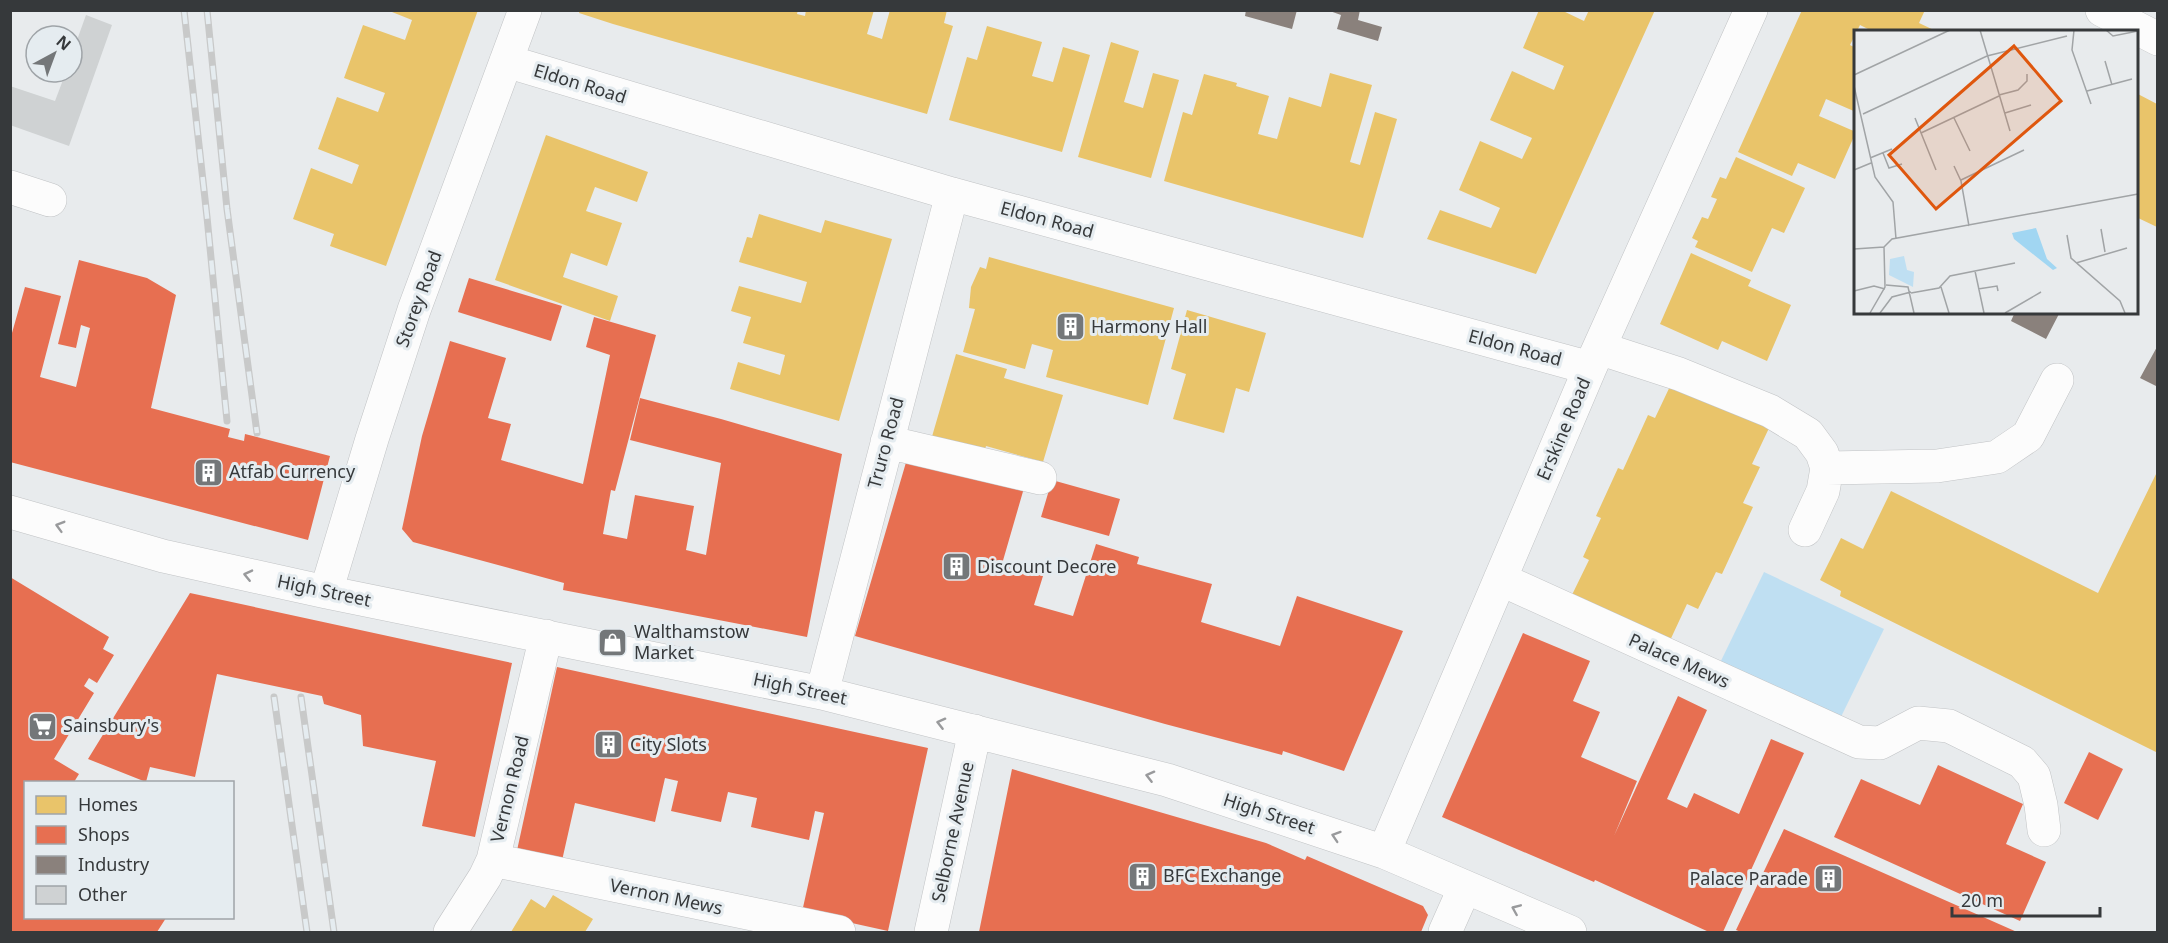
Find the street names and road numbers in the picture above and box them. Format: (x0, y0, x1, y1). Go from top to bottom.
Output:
street label: Eldon Road (531, 58, 630, 109)
street label: Eldon Road (998, 195, 1097, 243)
street label: Storey Road (389, 247, 447, 350)
street label: Eldon Road (1466, 323, 1565, 371)
street label: Erskine Road (1531, 374, 1596, 484)
street label: Truro Road (861, 394, 909, 491)
street label: High Street (275, 568, 374, 612)
street label: Palace Mews (1625, 627, 1734, 693)
street label: High Street (751, 666, 850, 710)
street label: Vernon Road (484, 733, 534, 845)
street label: Selborne Avenue (925, 759, 979, 904)
street label: High Street (1220, 787, 1319, 839)
street label: Vernon Mews (608, 872, 725, 920)

